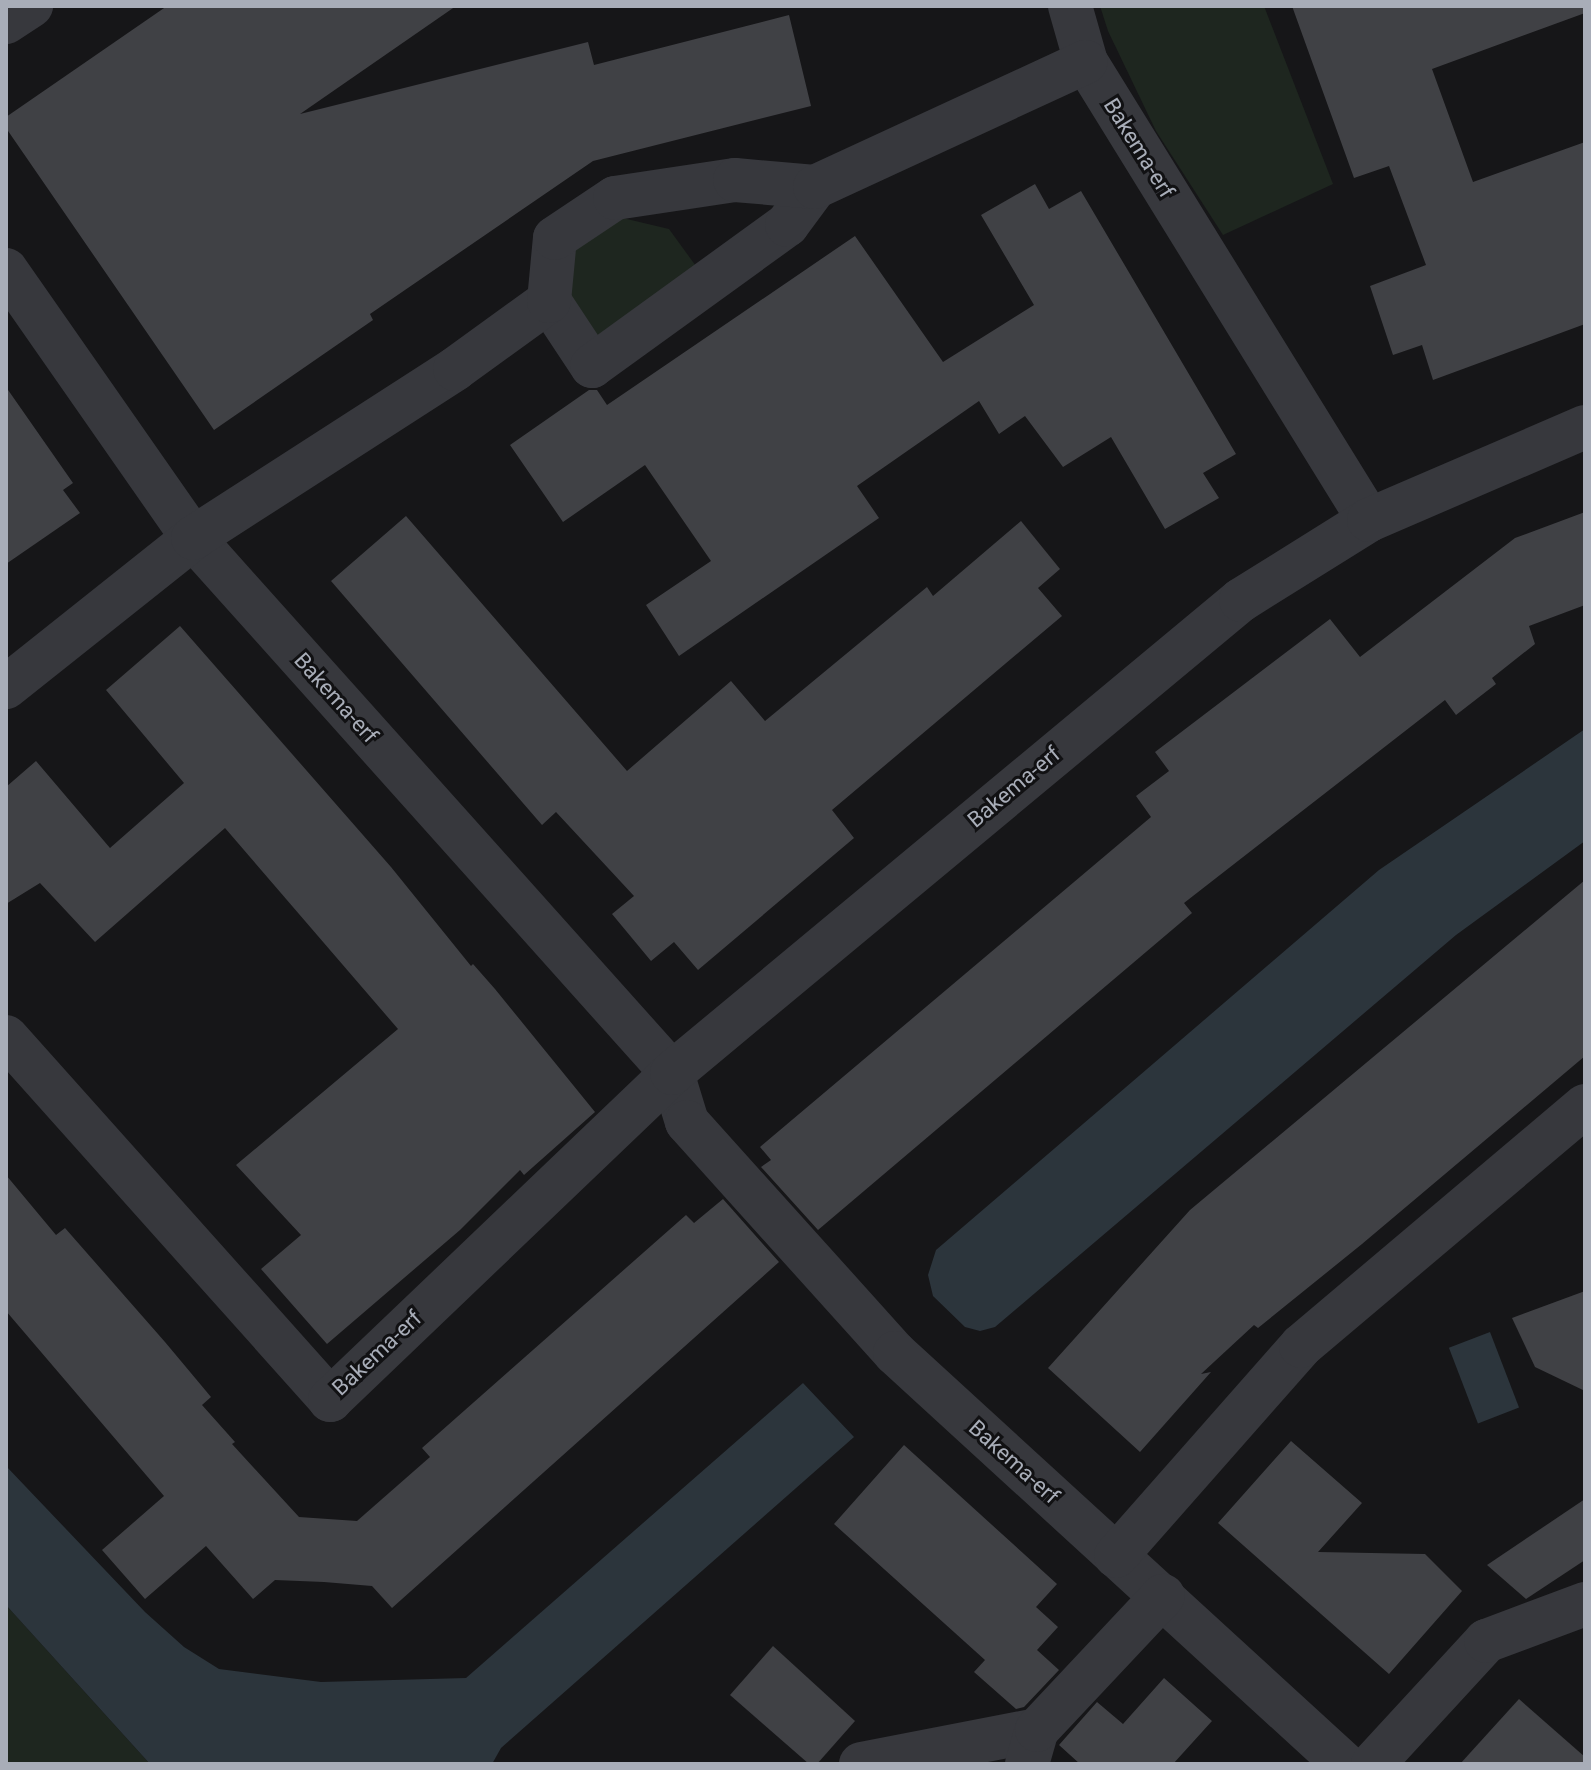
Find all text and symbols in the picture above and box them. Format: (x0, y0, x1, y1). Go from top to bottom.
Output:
street label: Bakema-erf (1098, 93, 1180, 203)
street label: Bakema-erf (289, 647, 383, 749)
street label: Bakema-erf (962, 741, 1066, 833)
street label: Bakema-erf (327, 1305, 427, 1401)
street label: Bakema-erf (963, 1415, 1065, 1509)

